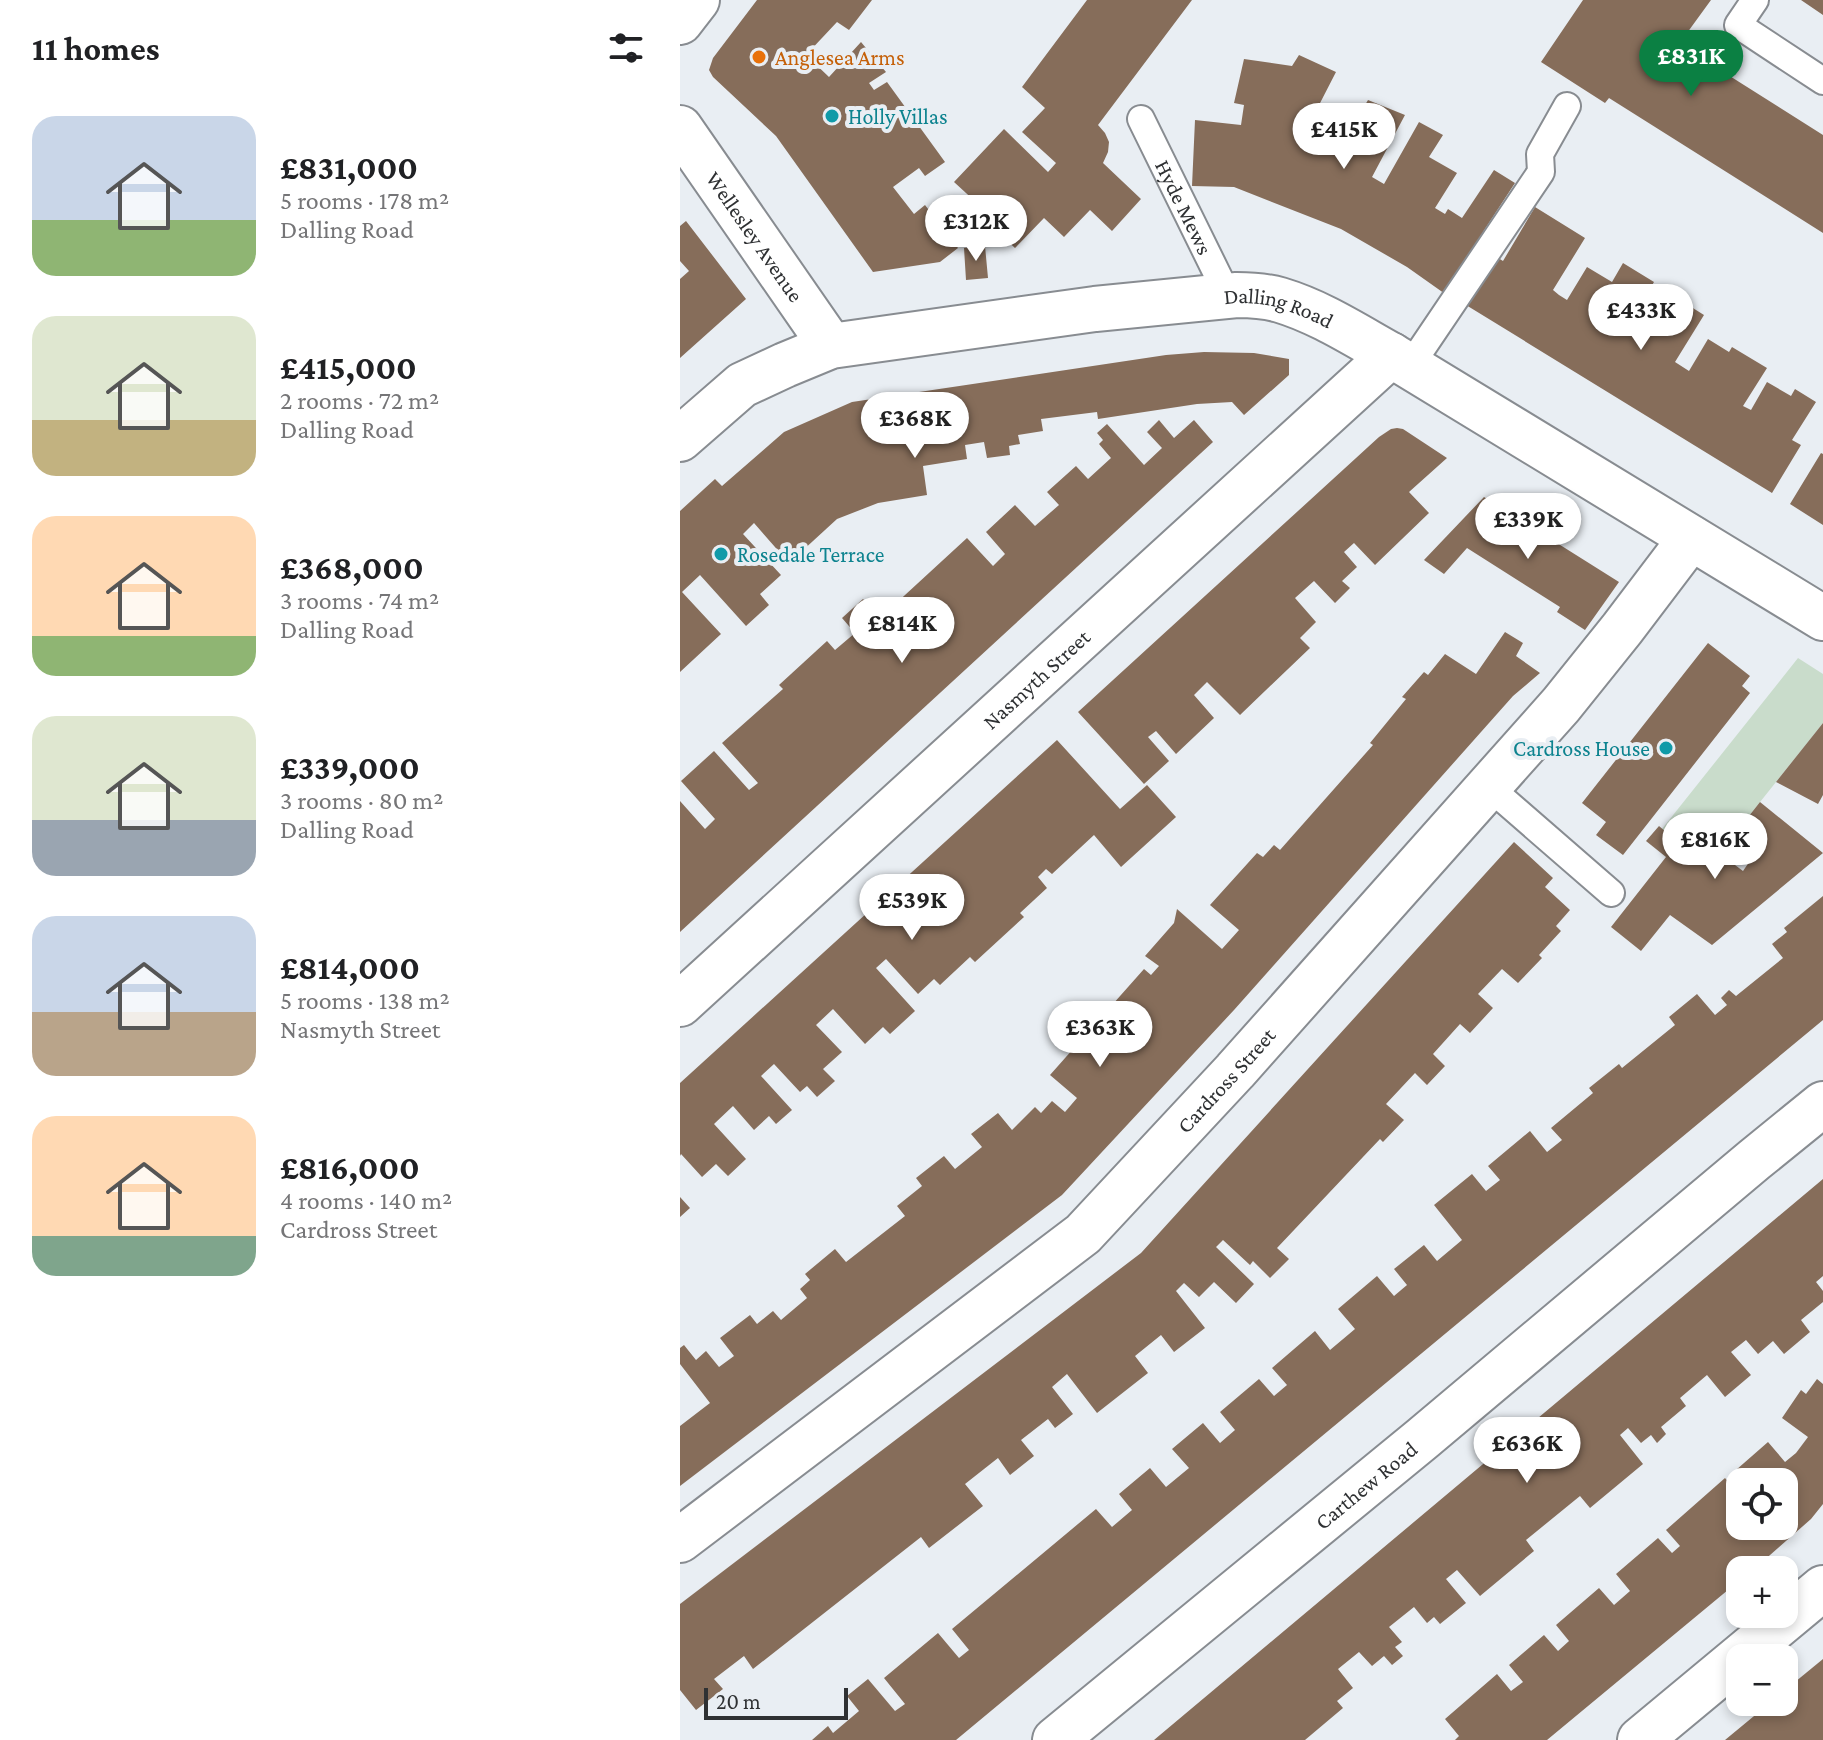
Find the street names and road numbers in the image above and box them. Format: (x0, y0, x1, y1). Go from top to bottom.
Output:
street label: Hyde Mews (1150, 156, 1218, 258)
street label: Wellesley Avenue (701, 166, 809, 307)
street label: Dalling Road (1222, 282, 1338, 333)
street label: Nasmyth Street (977, 624, 1095, 734)
street label: Cardross Street (1172, 1022, 1281, 1138)
street label: Carthew Road (1310, 1436, 1422, 1534)

